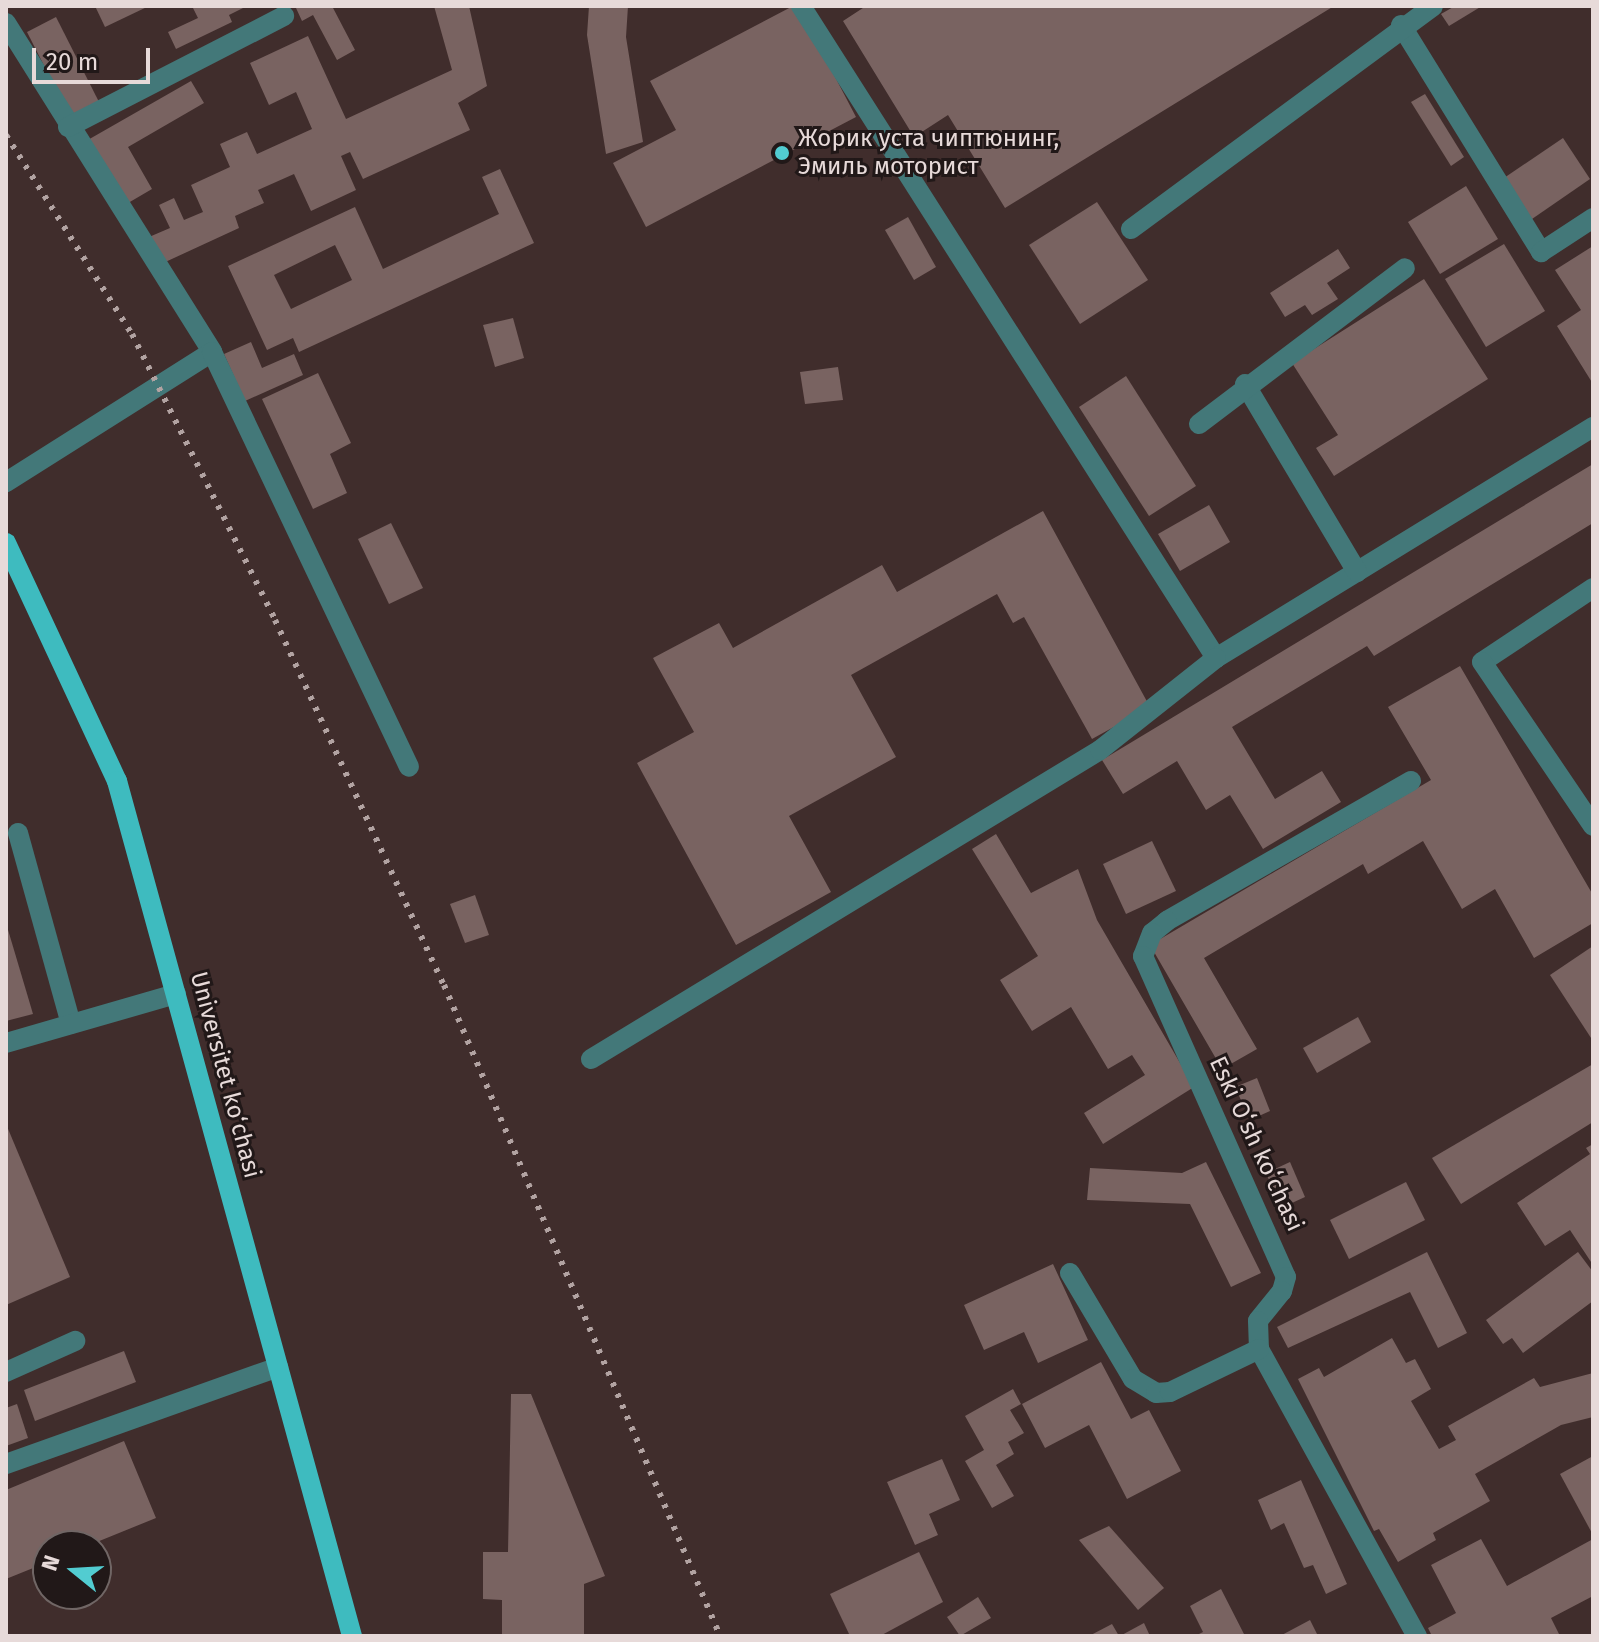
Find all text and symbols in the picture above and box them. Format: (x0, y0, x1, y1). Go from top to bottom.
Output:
scale bar (36, 32, 154, 82)
text: 20 m (46, 48, 98, 76)
place label: Жорик уста чиптюнинг, Эмиль моторист (798, 125, 1059, 181)
marker: Жорик уста чиптюнинг, Эмиль моторист (773, 144, 791, 162)
street label: Universitet kо‘chasi (184, 969, 266, 1181)
street label: Eski Oʻsh koʻchasi (1203, 1052, 1309, 1236)
north arrow (32, 1530, 112, 1610)
text: N (36, 1552, 66, 1574)

